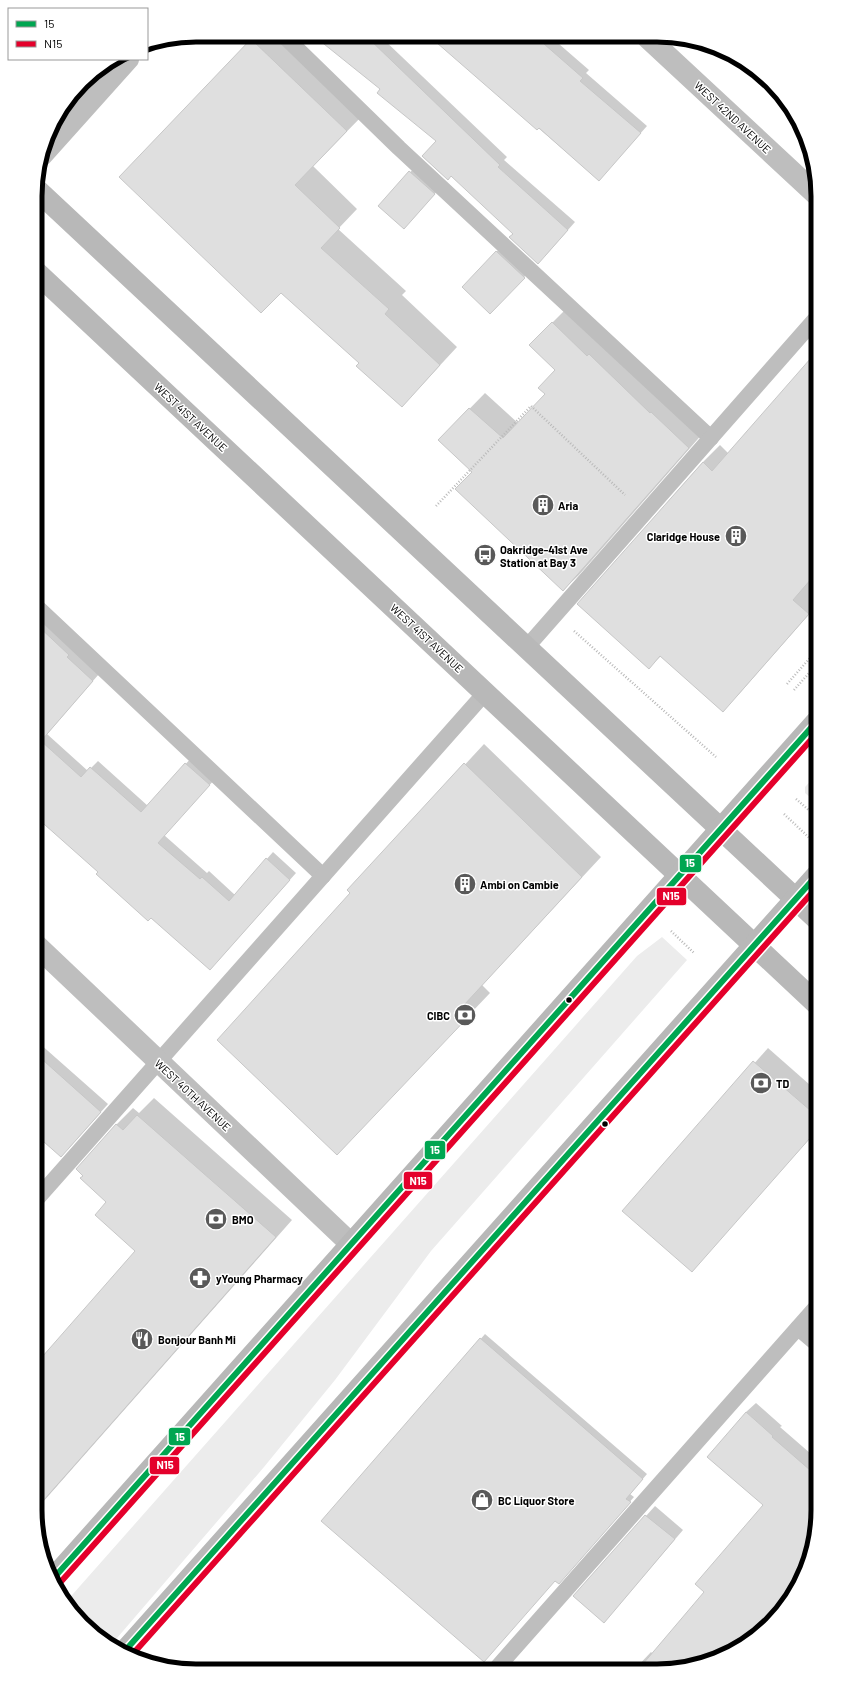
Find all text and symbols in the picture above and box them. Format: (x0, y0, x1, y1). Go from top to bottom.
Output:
legend (8, 8, 148, 60)
text: 15 (44, 16, 54, 30)
text: N15 (44, 36, 62, 50)
street label: WEST 42ND AVENUE (692, 78, 774, 156)
street label: WEST 41ST AVENUE (152, 380, 230, 454)
building icon: Aria (530, 492, 556, 518)
place label: Aria (558, 499, 578, 512)
building icon: Claridge House (723, 523, 749, 549)
place label: Claridge House (647, 530, 720, 543)
bus stop icon: Oakridge-41st Ave Station at Bay 3 (472, 542, 498, 568)
place label: Oakridge-41st Ave Station at Bay 3 (500, 543, 588, 569)
street label: WEST 41ST AVENUE (388, 601, 466, 675)
line badge: 15 (679, 854, 702, 873)
text: 15 (685, 856, 695, 869)
building icon: Ambi on Cambie (452, 871, 478, 897)
place label: Ambi on Cambie (480, 878, 559, 891)
line badge: N15 (656, 887, 687, 906)
text: N15 (662, 889, 680, 902)
unlabelled marker (564, 995, 574, 1005)
bank icon: CIBC (452, 1002, 478, 1028)
place label: CIBC (427, 1009, 450, 1022)
street label: WEST 40TH AVENUE (152, 1056, 234, 1134)
bank icon: TD (748, 1070, 774, 1096)
place label: TD (776, 1077, 789, 1090)
unlabelled marker (600, 1119, 610, 1129)
line badge: 15 (424, 1140, 446, 1160)
text: 15 (430, 1143, 440, 1156)
line badge: N15 (403, 1171, 433, 1190)
text: N15 (409, 1174, 427, 1187)
bank icon: BMO (203, 1206, 229, 1232)
place label: BMO (232, 1213, 254, 1226)
pharmacy icon: yYoung Pharmacy (187, 1265, 213, 1291)
place label: yYoung Pharmacy (216, 1272, 303, 1285)
restaurant icon: Bonjour Banh Mi (129, 1326, 155, 1352)
place label: Bonjour Banh Mi (158, 1333, 236, 1346)
line badge: 15 (168, 1427, 191, 1446)
text: 15 (175, 1430, 185, 1443)
line badge: N15 (149, 1456, 180, 1475)
text: N15 (156, 1458, 174, 1471)
shop icon: BC Liquor Store (469, 1487, 495, 1513)
place label: BC Liquor Store (498, 1494, 574, 1507)

